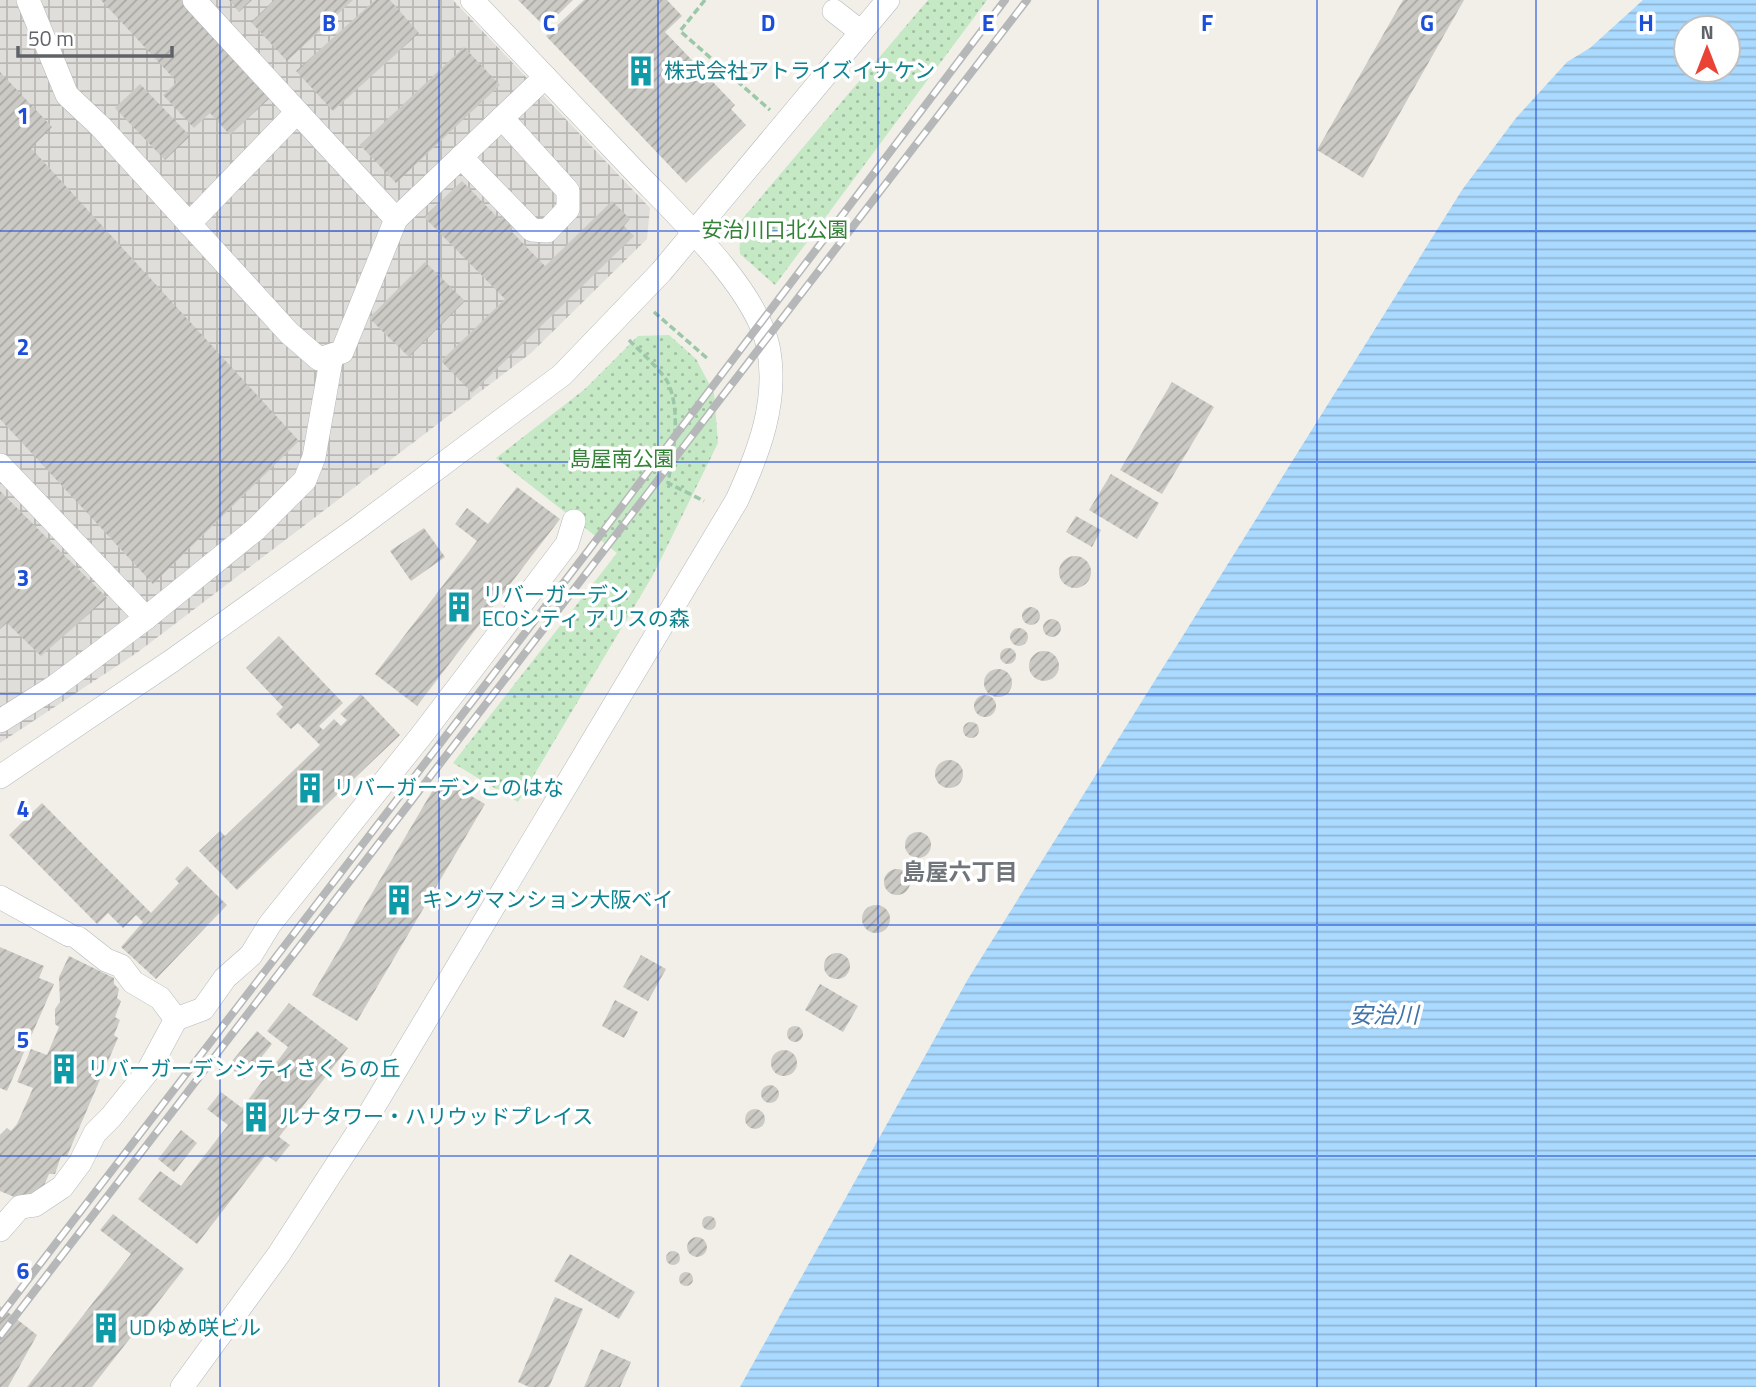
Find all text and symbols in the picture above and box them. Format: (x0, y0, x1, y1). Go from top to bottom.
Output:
text: B (322, 5, 336, 40)
text: C (543, 5, 555, 40)
text: D (761, 5, 775, 40)
text: E (982, 5, 994, 40)
text: F (1201, 5, 1213, 40)
text: G (1420, 5, 1434, 40)
text: H (1638, 5, 1654, 40)
scale bar (18, 14, 172, 58)
north arrow (1672, 14, 1742, 84)
text: N (1700, 17, 1714, 46)
text: 50 m (28, 22, 74, 54)
building icon: 株式会社アトライズイナケン (624, 54, 658, 88)
place label: 株式会社アトライズイナケン (664, 54, 935, 86)
text: 1 (17, 98, 29, 133)
park label: 安治川口北公園 (702, 213, 849, 245)
text: 2 (17, 329, 29, 364)
park label: 島屋南公園 (570, 442, 675, 474)
text: 3 (17, 560, 29, 595)
place label: リバーガーデン ECOシティ アリスの森 (482, 578, 690, 634)
building icon: リバーガーデン ECOシティ アリスの森 (442, 590, 476, 624)
building icon: リバーガーデンこのはな (293, 771, 327, 805)
place label: リバーガーデンこのはな (333, 771, 564, 803)
text: 4 (17, 791, 29, 826)
district label: 島屋六丁目 (903, 854, 1018, 889)
building icon: キングマンション大阪ベイ (382, 883, 416, 917)
place label: キングマンション大阪ベイ (422, 883, 673, 915)
water label: 安治川 (1350, 997, 1422, 1032)
text: 5 (17, 1022, 29, 1057)
building icon: リバーガーデンシティさくらの丘 (47, 1052, 81, 1086)
place label: リバーガーデンシティさくらの丘 (87, 1052, 401, 1084)
building icon: ルナタワー・ハリウッドプレイス (239, 1100, 273, 1134)
place label: ルナタワー・ハリウッドプレイス (279, 1100, 593, 1132)
text: 6 (17, 1253, 30, 1288)
building icon: UDゆめ咲ビル (89, 1311, 123, 1345)
place label: UDゆめ咲ビル (129, 1311, 261, 1343)

